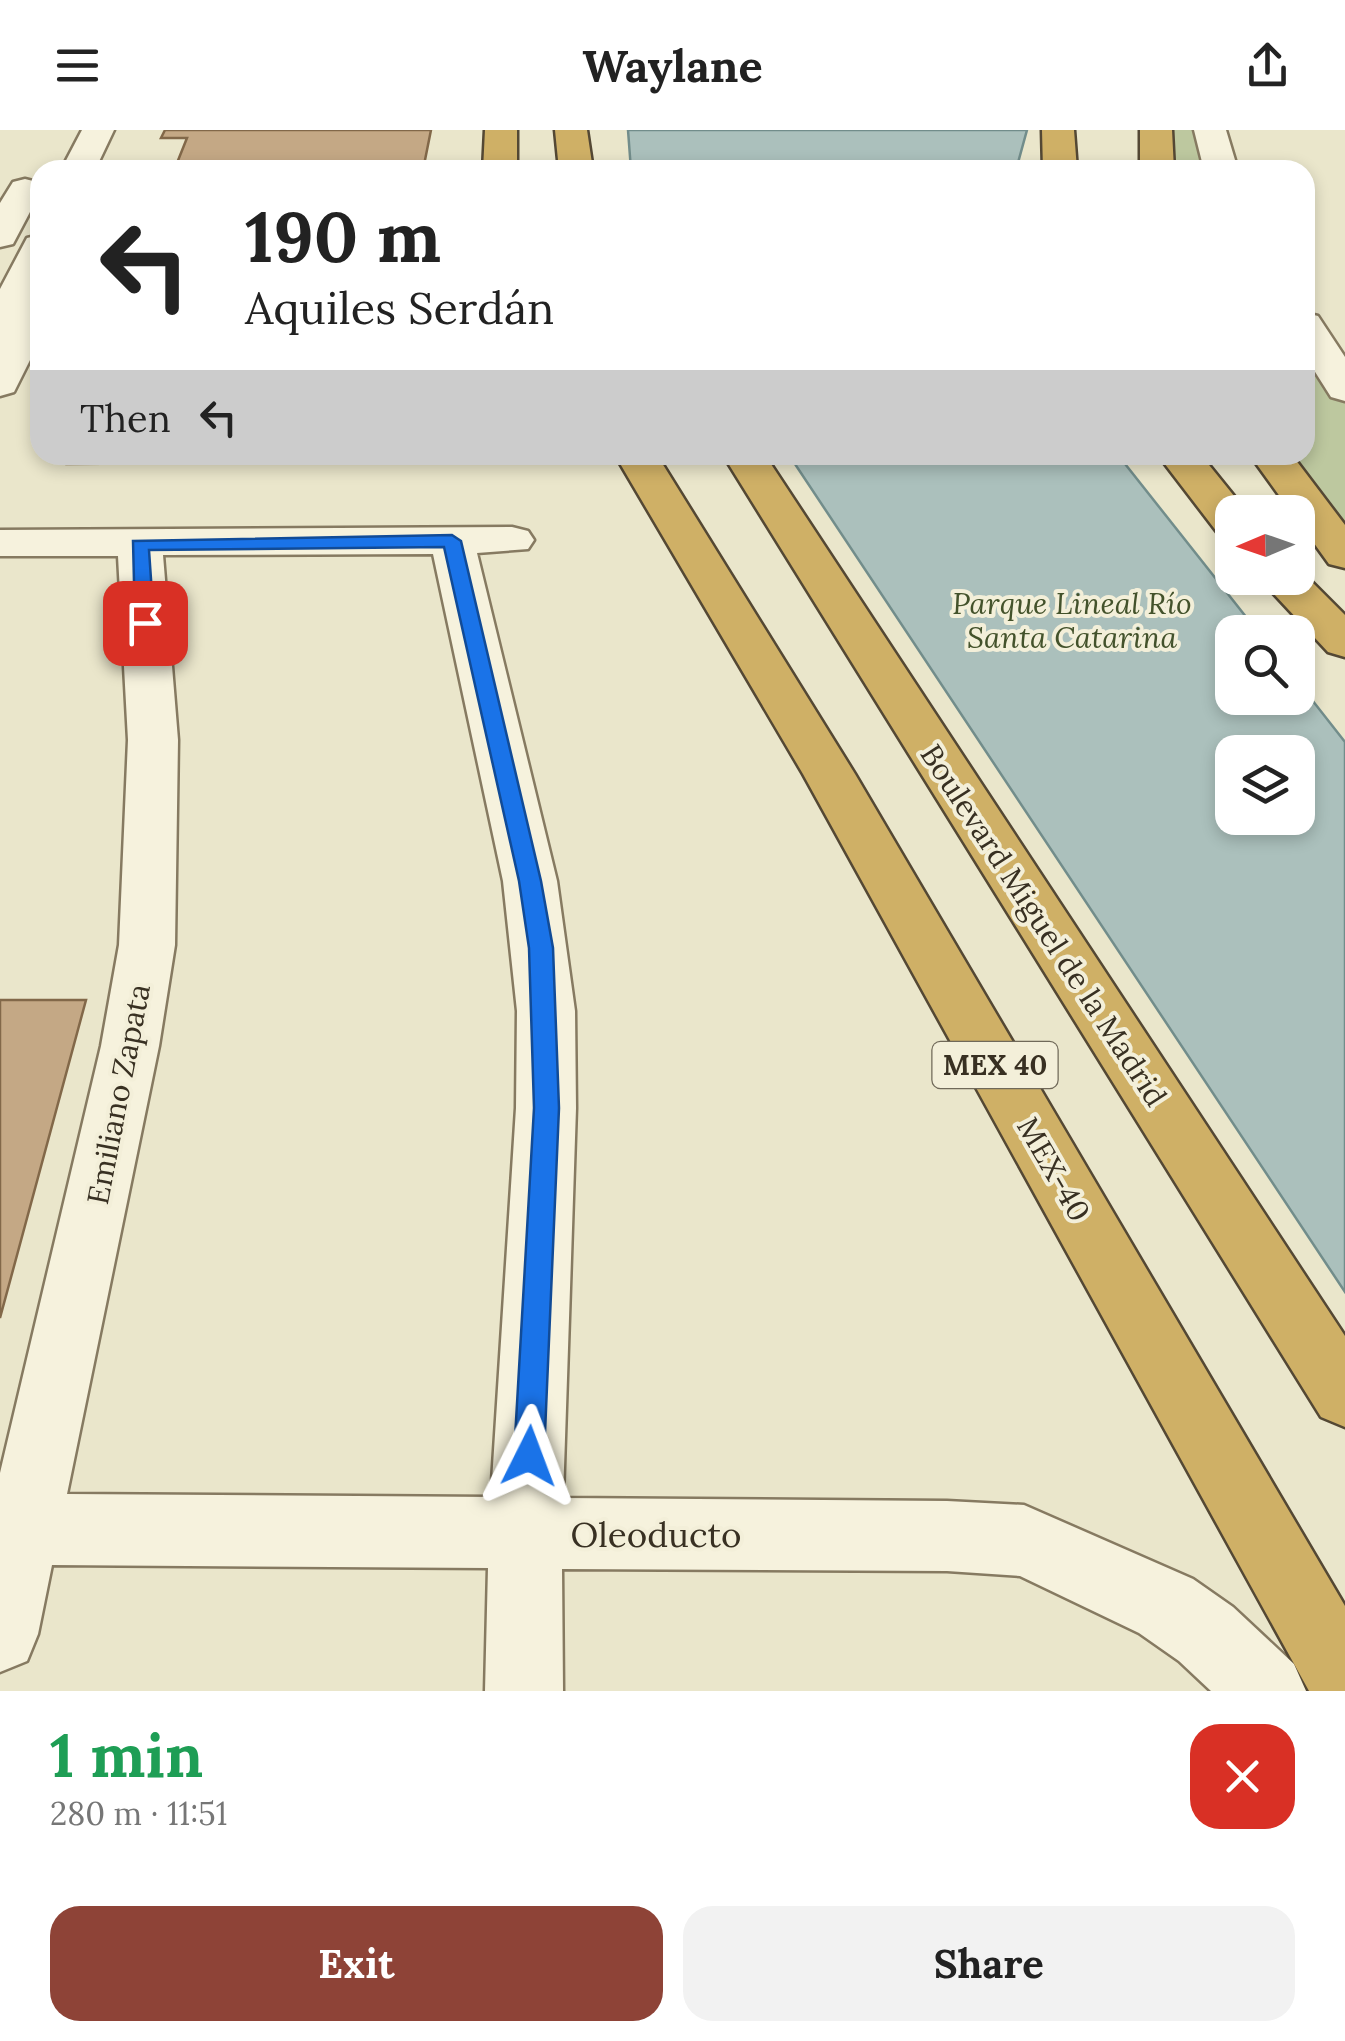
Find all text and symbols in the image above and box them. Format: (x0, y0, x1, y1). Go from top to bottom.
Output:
text: Waylane (582, 37, 763, 94)
icon: menu (50, 38, 105, 93)
icon: share (1240, 38, 1295, 93)
text: 190 m (245, 192, 441, 281)
icon: left (80, 200, 210, 330)
text: Aquiles Serdán (245, 279, 554, 336)
icon: left (191, 390, 246, 445)
text: Then (80, 394, 171, 442)
north arrow (1215, 495, 1315, 595)
map controls (1215, 495, 1315, 835)
pin (103, 581, 188, 666)
park label: Parque Lineal Río Santa Catarina (952, 584, 1192, 656)
icon: arrive (118, 596, 173, 651)
button: search (1215, 615, 1315, 715)
button: layers (1215, 735, 1315, 835)
street label: Boulevard Miguel de la Madrid (912, 737, 1175, 1114)
street label: Emiliano Zapata (78, 981, 158, 1207)
road number: MEX 40 (932, 1042, 1058, 1088)
street label: MEX-40 (1009, 1110, 1099, 1228)
position arrow (477, 1404, 581, 1508)
street label: Oleoducto (571, 1512, 741, 1557)
text: 1 min (50, 1717, 203, 1793)
button: close (1190, 1724, 1295, 1829)
text: 280 m · 11:51 (50, 1793, 227, 1834)
button: Exit (50, 1906, 663, 2021)
button: Share (683, 1906, 1295, 2021)

